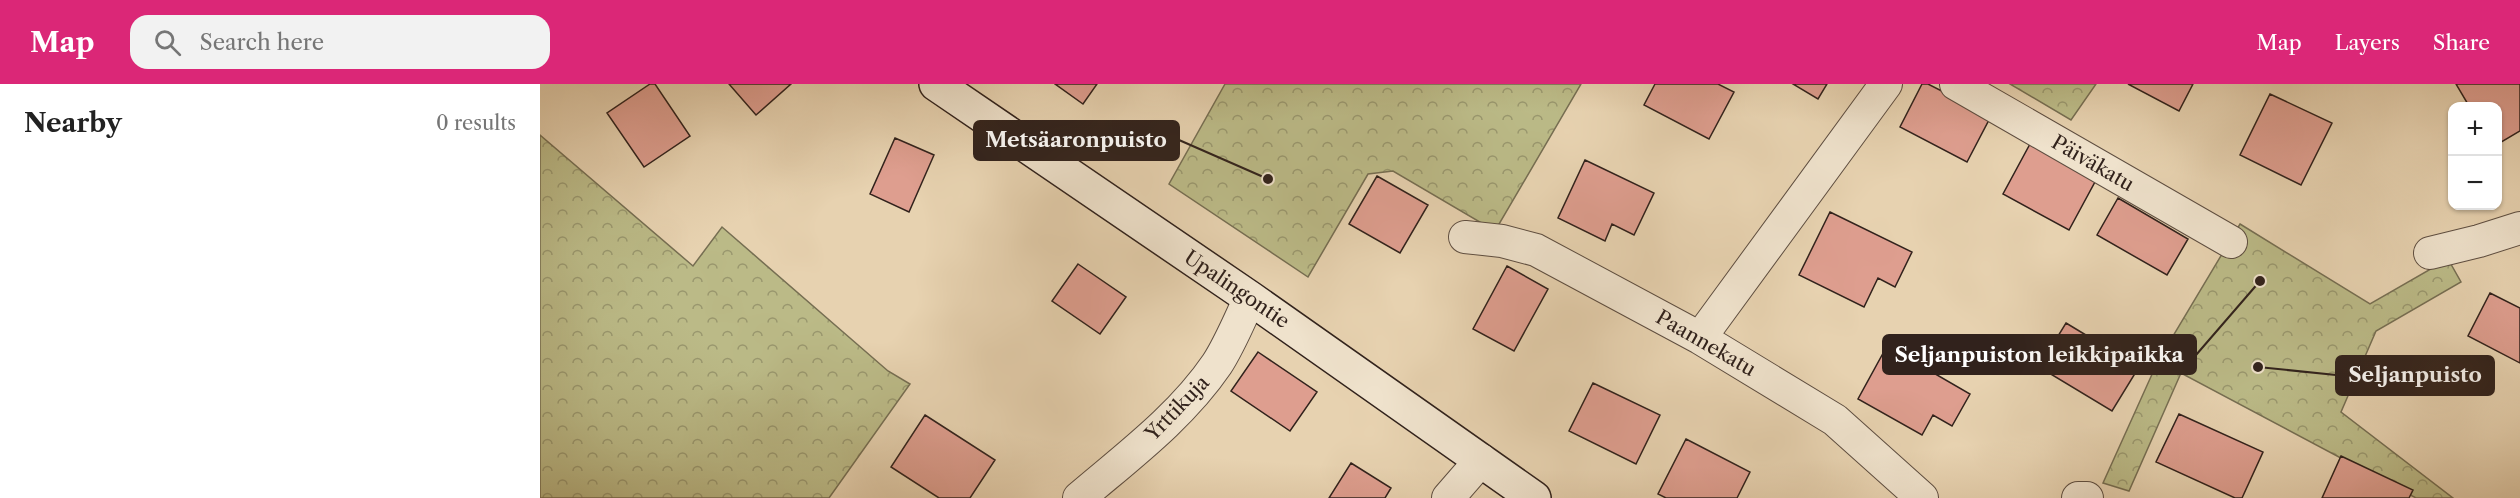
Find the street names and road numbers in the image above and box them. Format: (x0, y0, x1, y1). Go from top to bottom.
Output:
street label: Päiväkatu (2047, 130, 2139, 196)
street label: Upalingontie (1180, 245, 1294, 333)
street label: Paannekatu (1652, 305, 1760, 381)
street label: Yrttikuja (1139, 370, 1214, 446)

